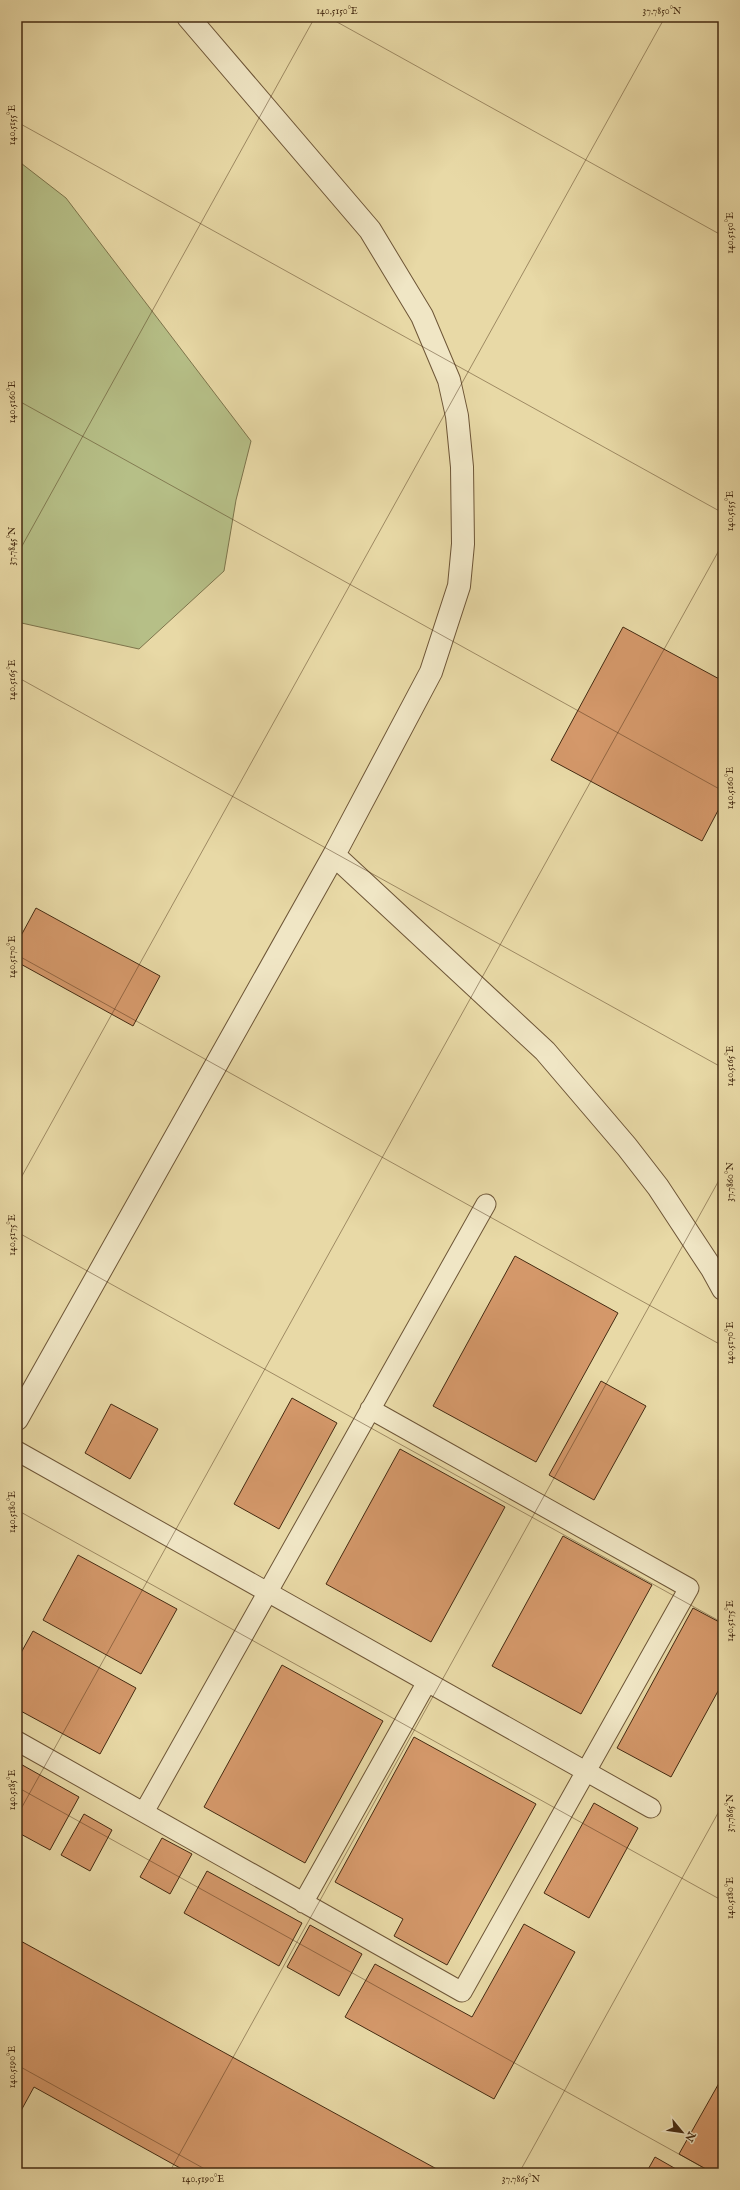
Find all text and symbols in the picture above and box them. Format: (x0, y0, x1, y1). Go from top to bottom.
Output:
text: 140.5150°E (316, 5, 358, 18)
text: 37.7850°N (643, 5, 682, 18)
text: 140.5155°E (6, 105, 19, 145)
text: 140.5150°E (724, 212, 737, 254)
text: 140.5160°E (6, 381, 19, 423)
text: 140.5155°E (724, 491, 737, 531)
text: 37.7845°N (6, 526, 19, 565)
text: 140.5165°E (6, 659, 19, 700)
text: 140.5160°E (724, 767, 737, 809)
text: 140.5170°E (6, 936, 19, 978)
text: 140.5165°E (724, 1045, 737, 1086)
text: 37.7860°N (724, 1162, 737, 1202)
text: 140.5175°E (6, 1214, 19, 1256)
text: 140.5170°E (724, 1322, 737, 1364)
text: 140.5180°E (6, 1491, 19, 1533)
text: 140.5175°E (724, 1600, 737, 1642)
text: 140.5185°E (6, 1770, 19, 1810)
text: 37.7865°N (724, 1794, 737, 1832)
text: 140.5180°E (724, 1877, 737, 1919)
text: 140.5190°E (6, 2046, 19, 2088)
north arrow (662, 2112, 702, 2152)
text: N (681, 2128, 699, 2144)
text: 140.5190°E (182, 2173, 224, 2186)
text: 37.7865°N (502, 2173, 540, 2186)

